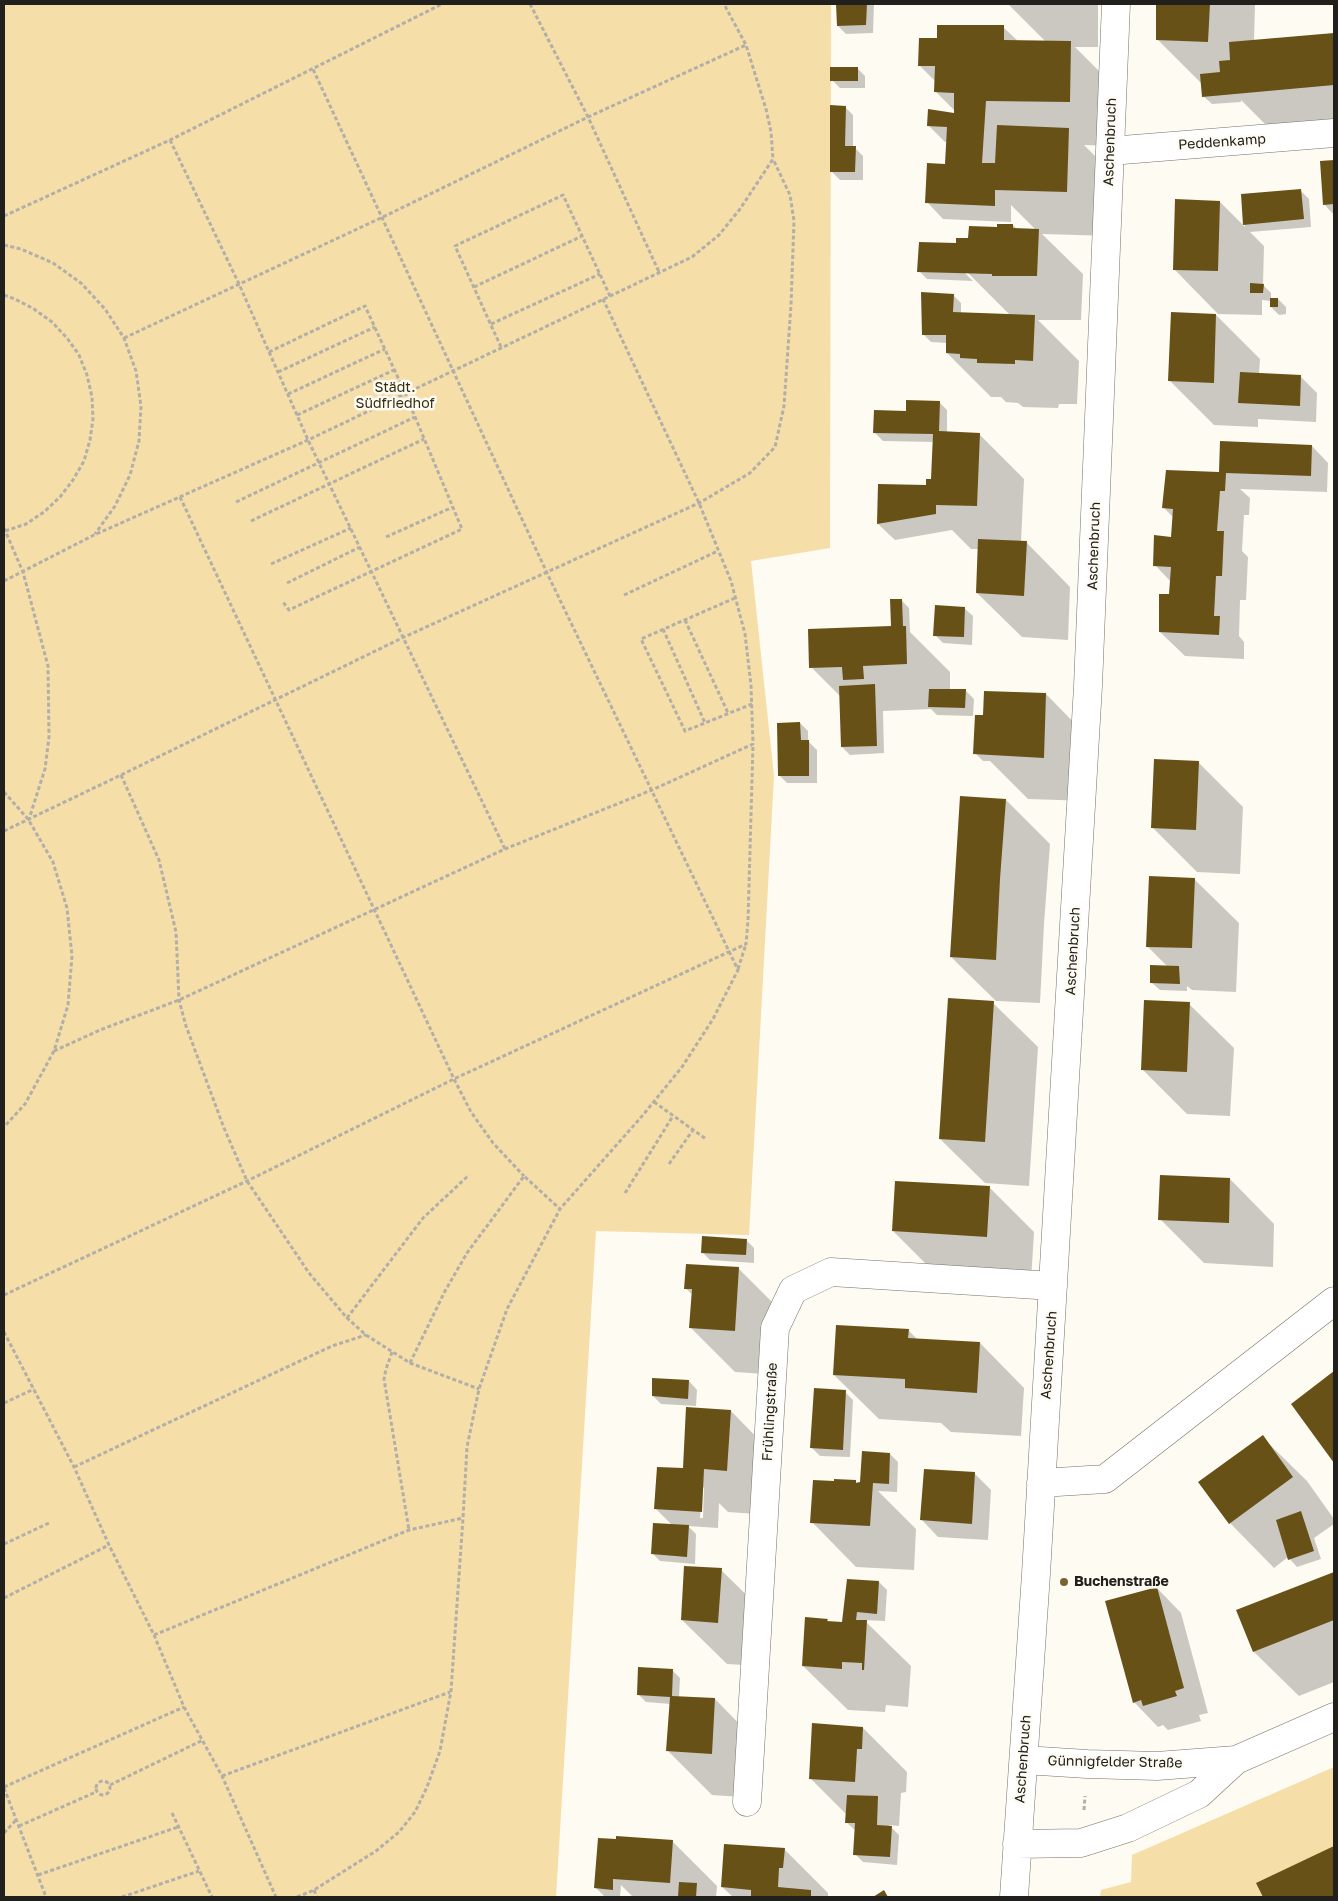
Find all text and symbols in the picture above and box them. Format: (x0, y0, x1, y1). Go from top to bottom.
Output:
street label: Aschenbruch (1100, 97, 1120, 187)
street label: Peddenkamp (1178, 131, 1266, 153)
park label: Städt. Südfriedhof (355, 380, 435, 412)
street label: Aschenbruch (1084, 501, 1104, 591)
street label: Aschenbruch (1062, 906, 1084, 996)
street label: Aschenbruch (1038, 1310, 1060, 1400)
street label: Frühlingstraße (759, 1362, 781, 1462)
place label: Buchenstraße (1074, 1574, 1169, 1590)
marker: Buchenstraße (1058, 1576, 1070, 1588)
street label: Aschenbruch (1012, 1714, 1034, 1804)
street label: Günnigfelder Straße (1047, 1752, 1183, 1772)

